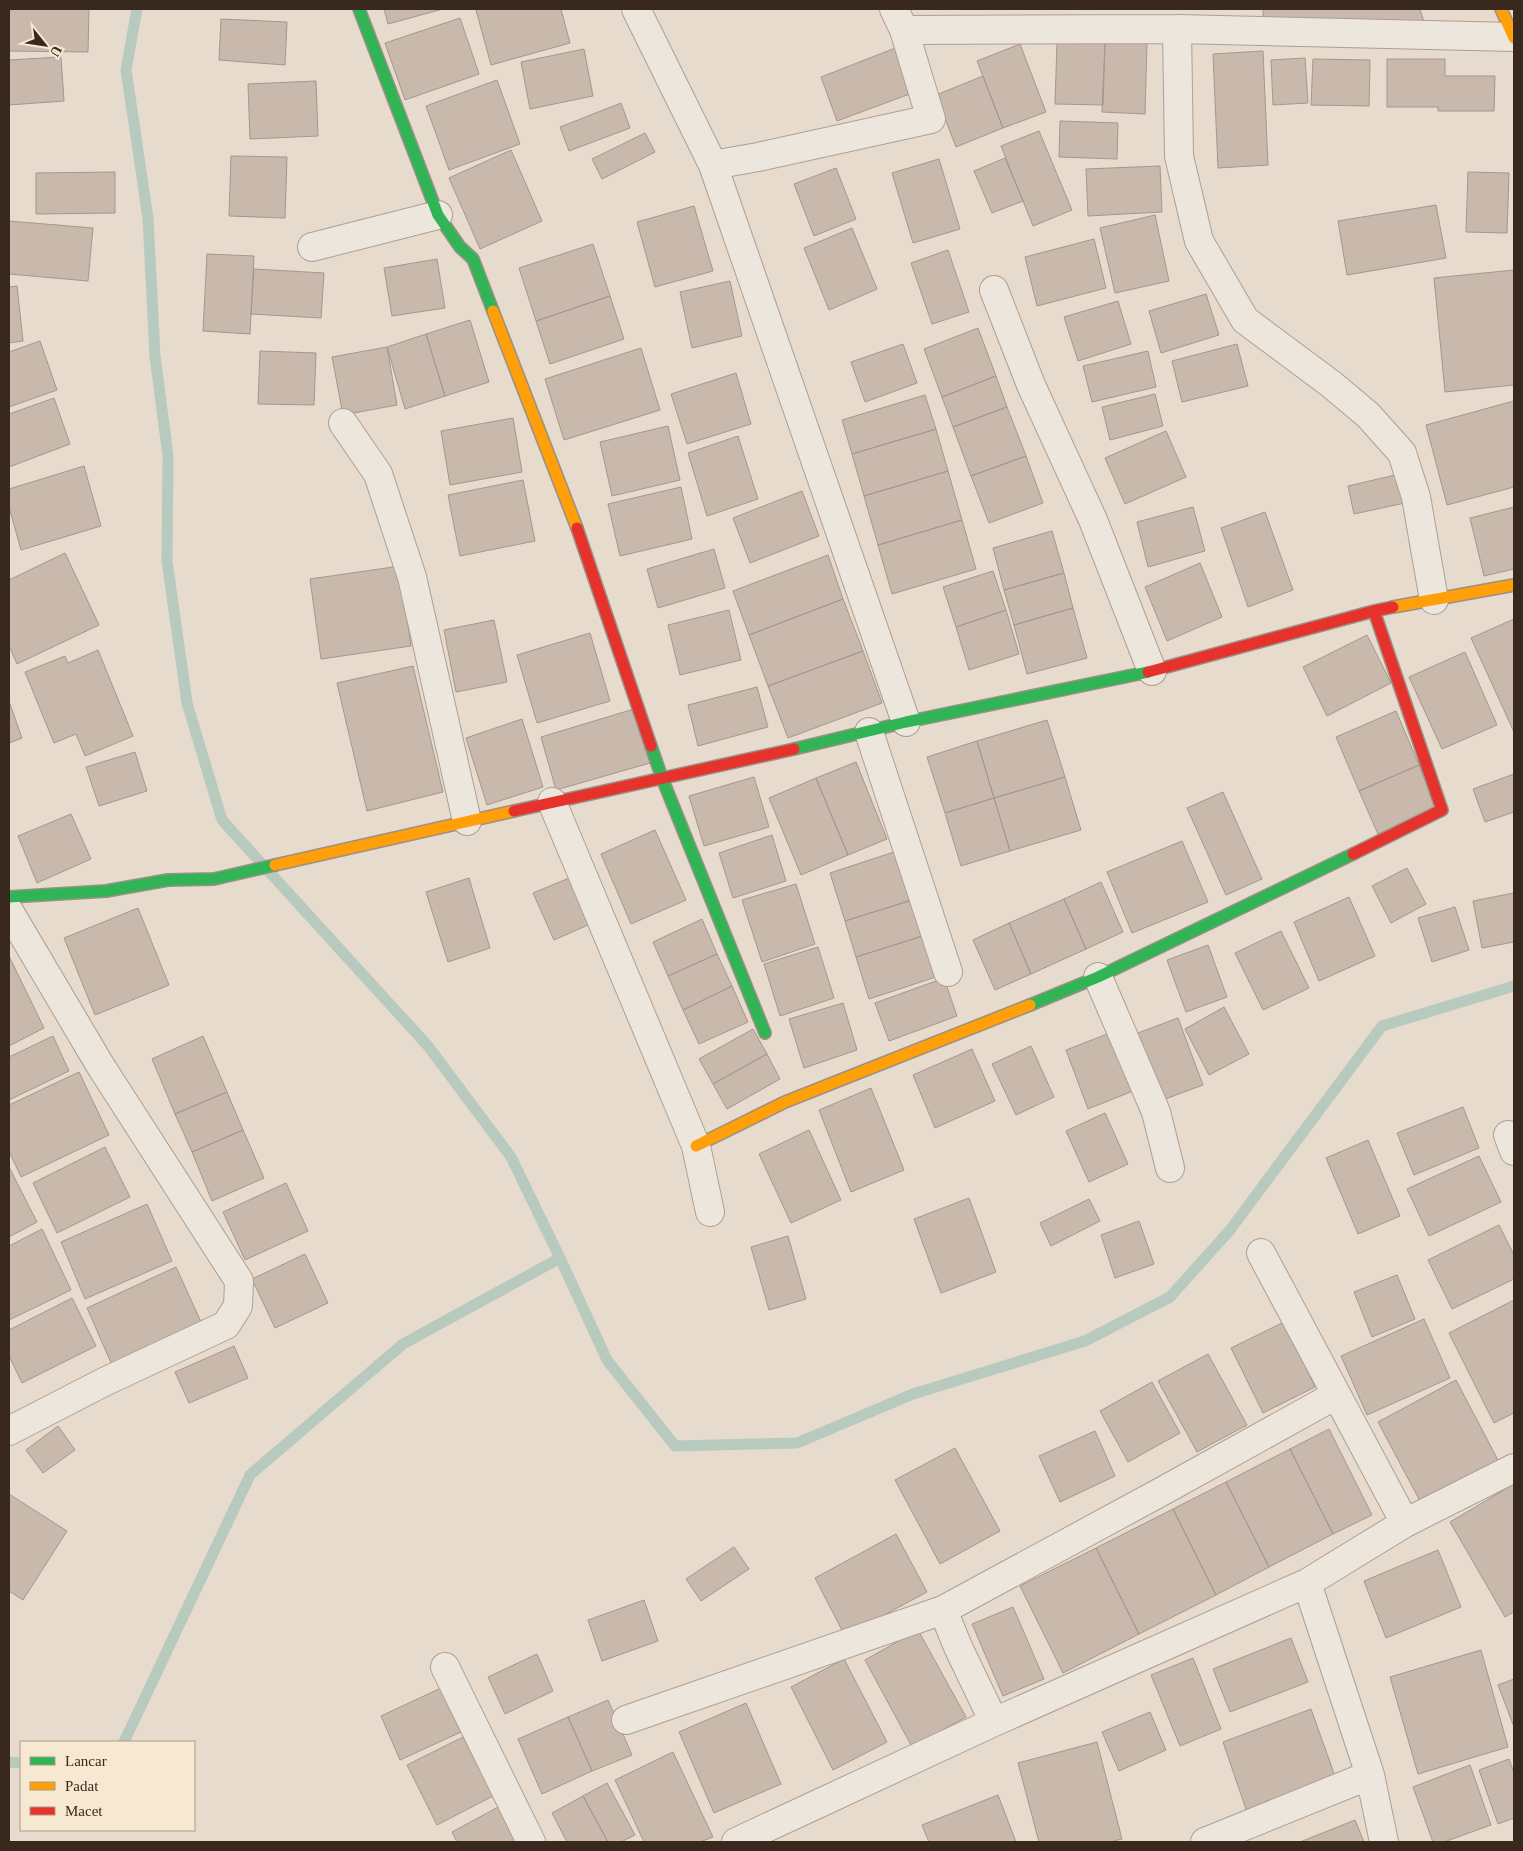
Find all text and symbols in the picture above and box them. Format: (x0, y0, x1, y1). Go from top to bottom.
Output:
north arrow (20, 20, 70, 70)
text: U (47, 43, 65, 59)
legend (20, 1741, 195, 1831)
text: Lancar (65, 1753, 107, 1769)
text: Padat (65, 1778, 99, 1794)
text: Macet (65, 1803, 103, 1819)

